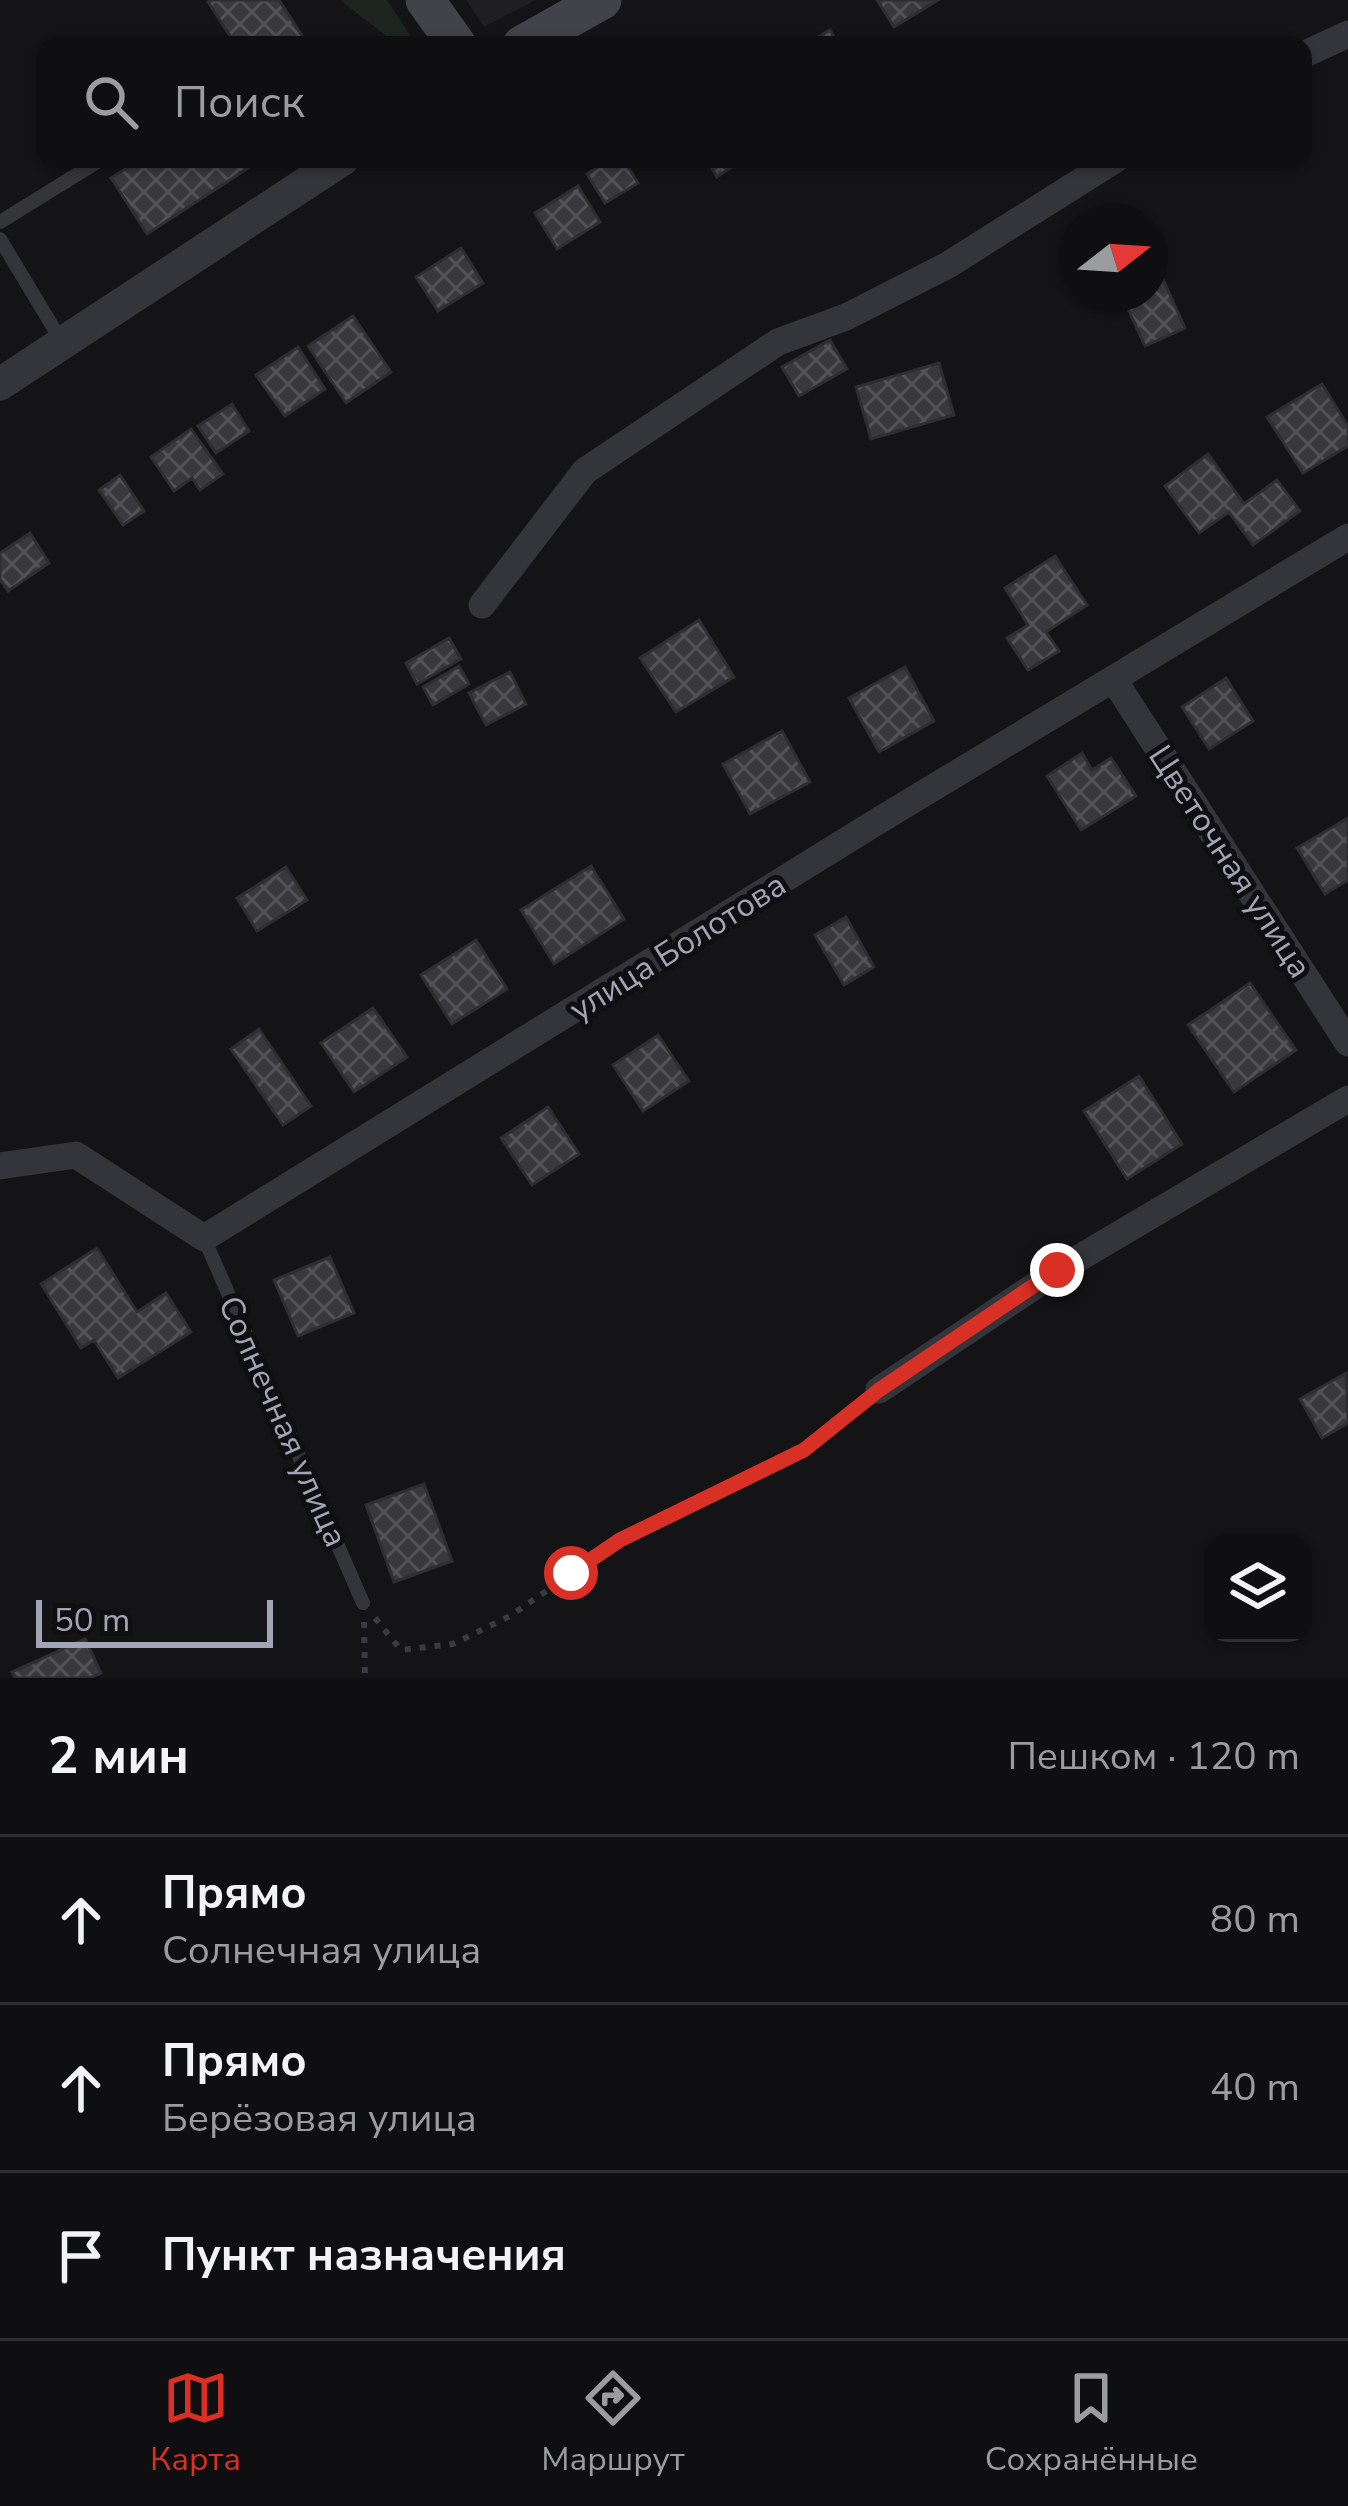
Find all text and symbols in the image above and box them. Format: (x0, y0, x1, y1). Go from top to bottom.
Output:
search box (36, 36, 1312, 168)
icon: search (78, 69, 144, 135)
text: Поиск (174, 72, 305, 133)
north arrow (1060, 204, 1168, 312)
street label: Цветочная улица (1138, 737, 1322, 987)
street label: улица Болотова (561, 863, 795, 1032)
route end (1030, 1243, 1084, 1297)
street label: Солнечная улица (207, 1289, 358, 1554)
map controls (1204, 1534, 1312, 1642)
button: layers (1204, 1534, 1312, 1642)
route start (544, 1546, 598, 1600)
scale bar (36, 1594, 273, 1647)
text: 50 m (54, 1598, 130, 1643)
text: 2 мин (48, 1721, 189, 1791)
text: Пешком · 120 m (1007, 1730, 1300, 1783)
text: Прямо (162, 1863, 307, 1924)
icon: ahead (48, 1887, 114, 1953)
text: 80 m (1210, 1893, 1300, 1946)
text: Солнечная улица (162, 1924, 481, 1977)
text: Прямо (162, 2031, 307, 2092)
icon: ahead (48, 2055, 114, 2121)
text: 40 m (1210, 2061, 1300, 2114)
text: Берёзовая улица (162, 2092, 477, 2145)
icon: arrive (48, 2223, 114, 2289)
text: Пункт назначения (162, 2225, 566, 2286)
tab: Карта (150, 2365, 241, 2482)
tab: Маршрут (541, 2365, 685, 2482)
tab: Сохранённые (985, 2365, 1198, 2482)

